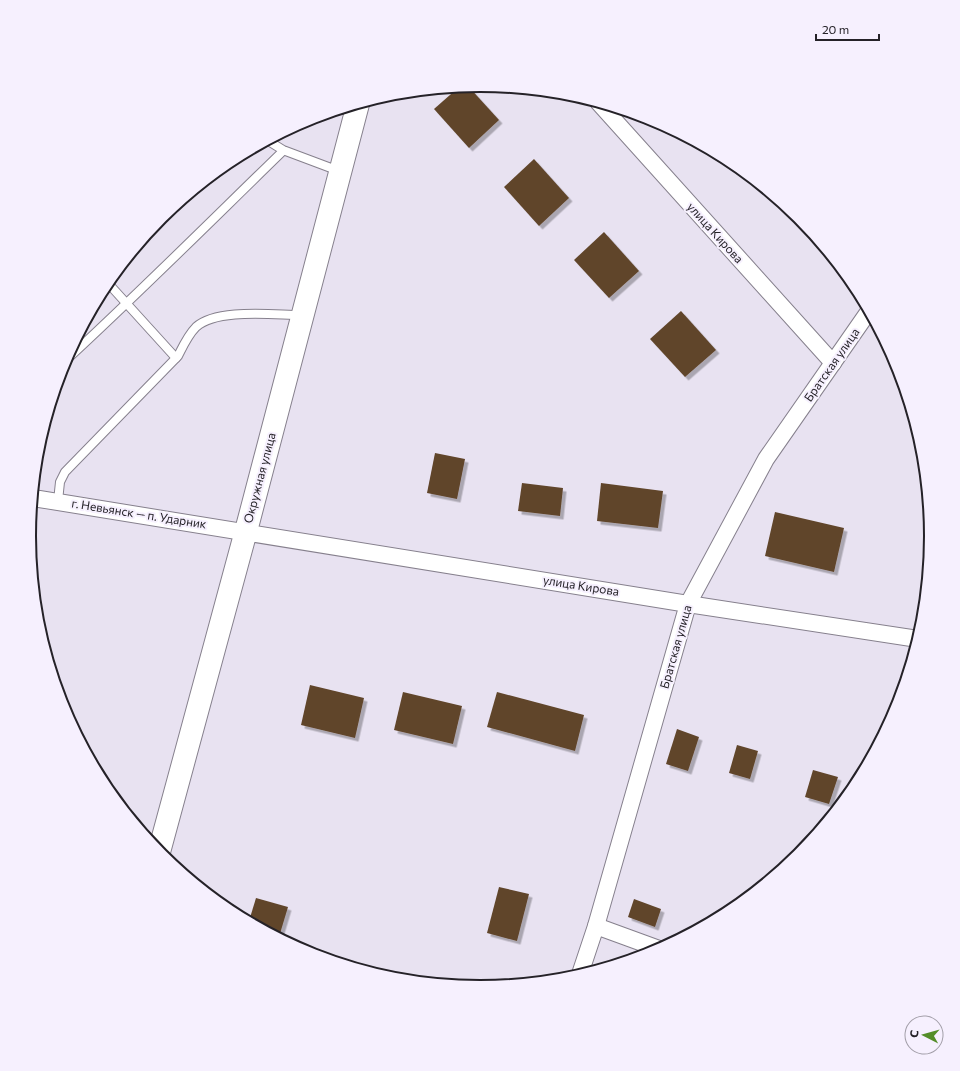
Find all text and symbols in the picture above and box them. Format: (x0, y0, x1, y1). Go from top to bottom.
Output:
scale bar (816, 16, 879, 42)
text: 20 m (822, 22, 849, 36)
street label: улица Кирова (685, 199, 747, 266)
street label: Братская улица (801, 325, 862, 404)
street label: Окружная улица (240, 431, 278, 525)
street label: г. Невьянск — п. Ударник (71, 495, 208, 531)
street label: улица Кирова (542, 572, 620, 598)
street label: Братская улица (656, 603, 694, 690)
north arrow (904, 1015, 944, 1055)
text: С (907, 1029, 920, 1038)

